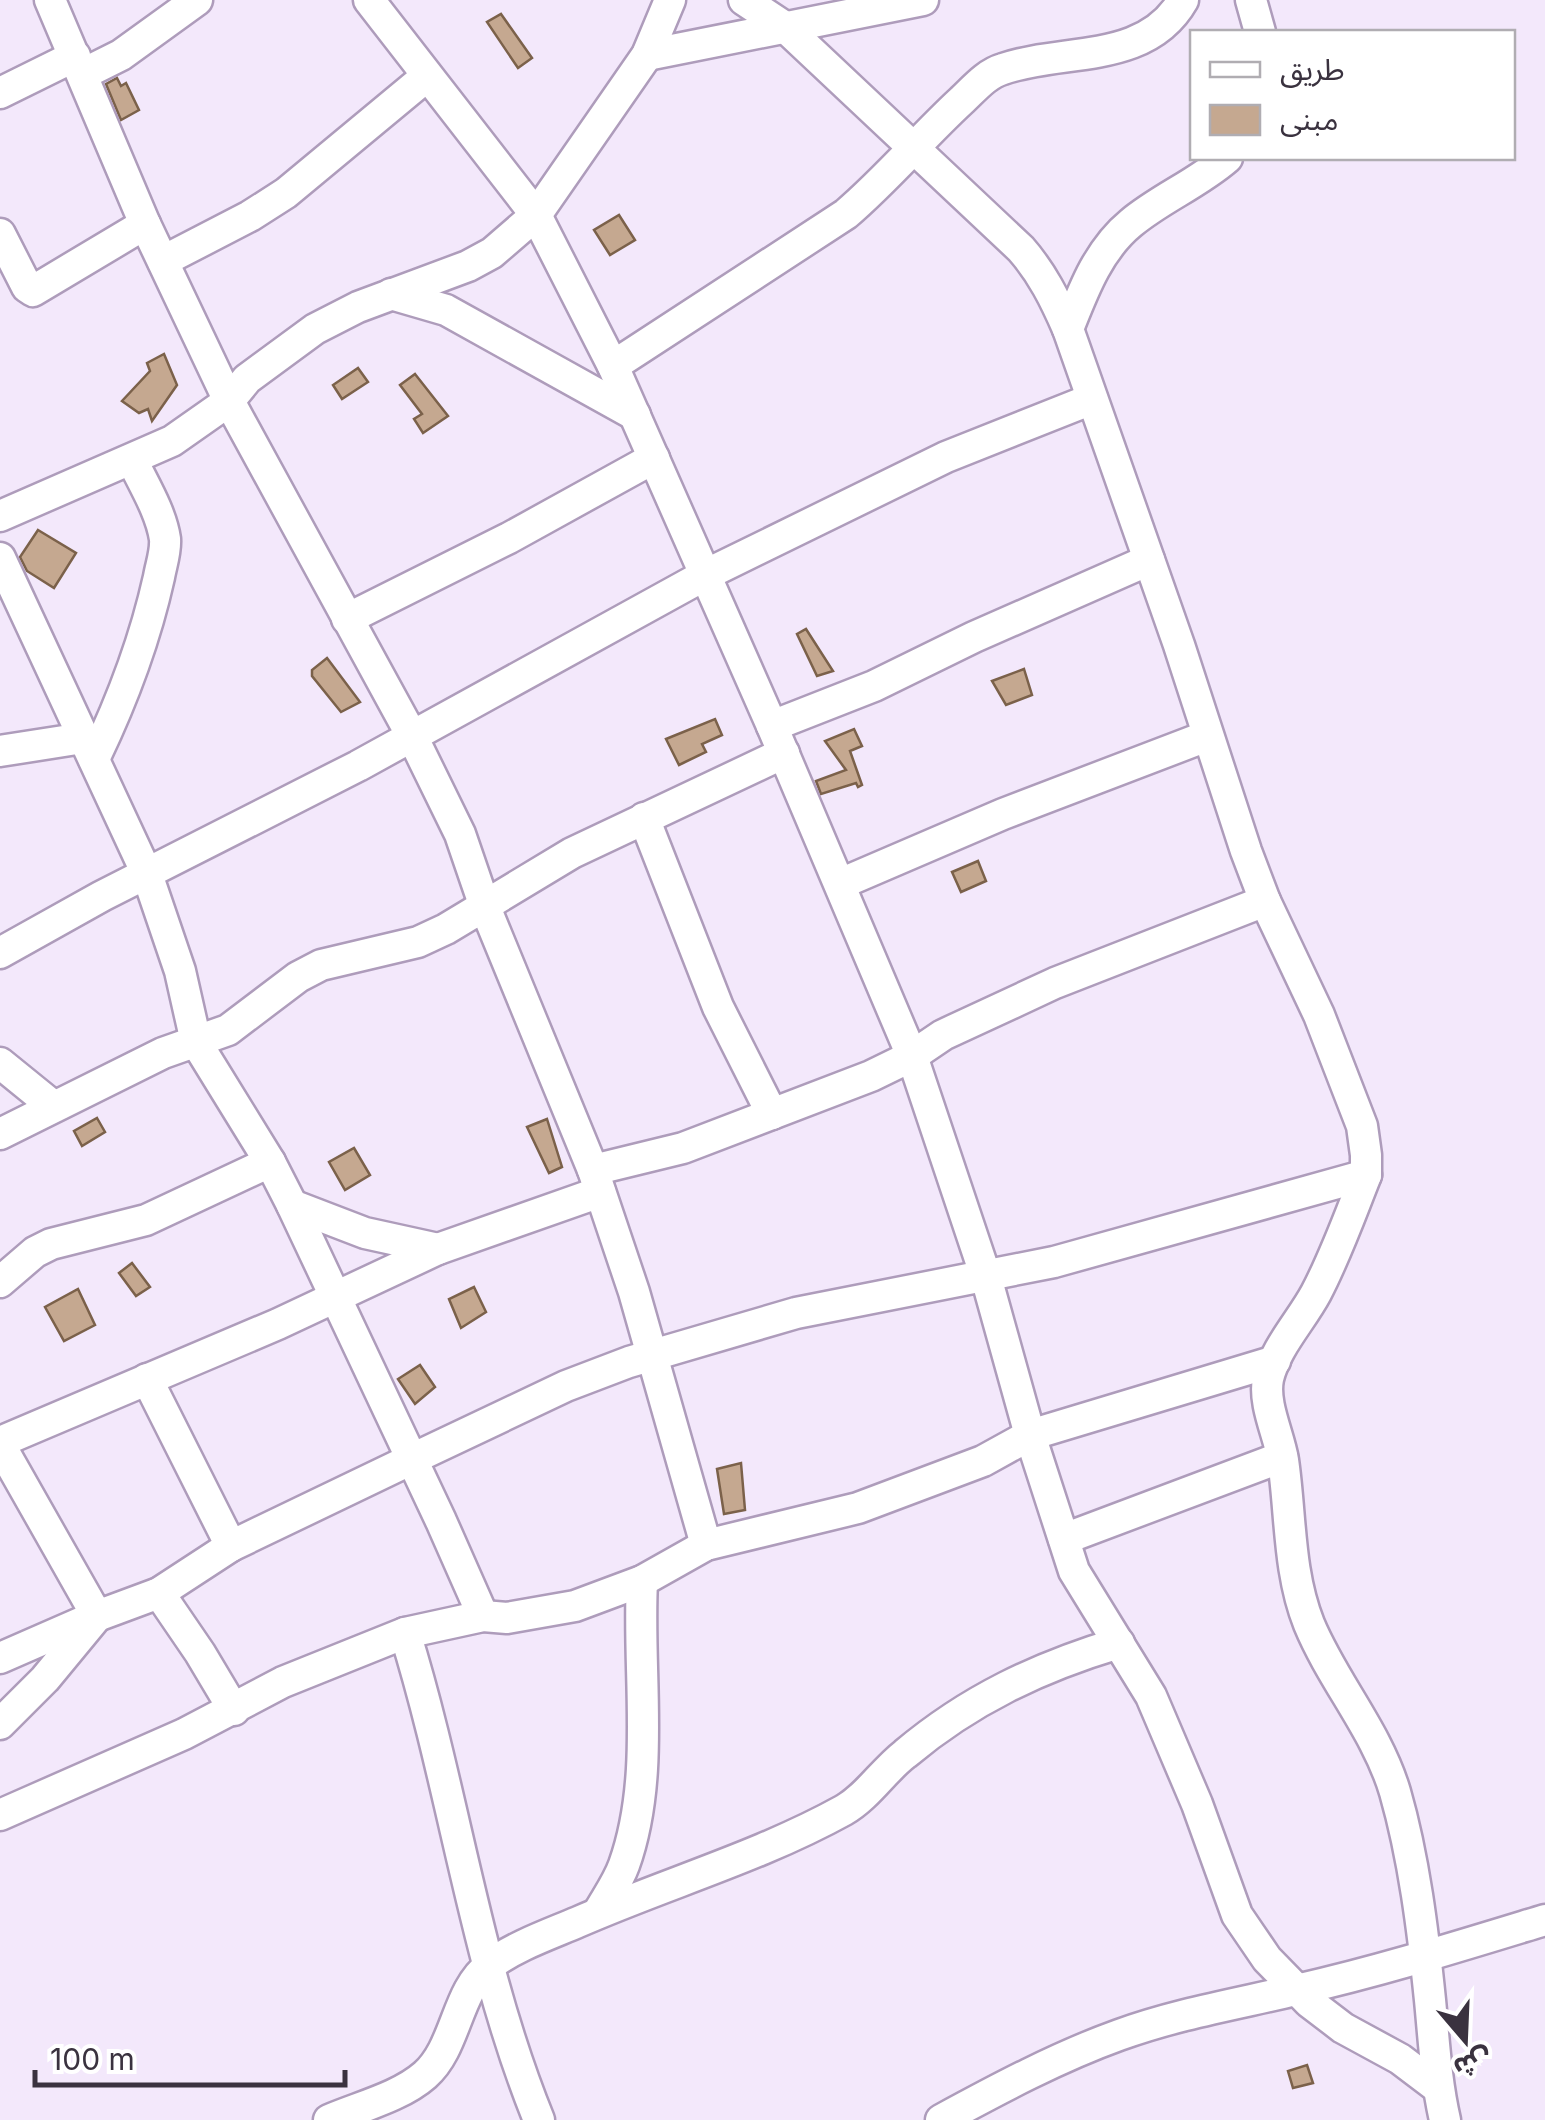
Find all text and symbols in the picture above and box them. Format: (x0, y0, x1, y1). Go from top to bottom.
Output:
legend (1190, 30, 1515, 160)
text: طريق (1280, 51, 1345, 88)
text: مبنى (1280, 101, 1338, 137)
north arrow (1415, 1990, 1515, 2090)
scale bar (35, 2025, 345, 2087)
text: 100 m (50, 2041, 135, 2077)
text: ش (1449, 2041, 1497, 2086)

